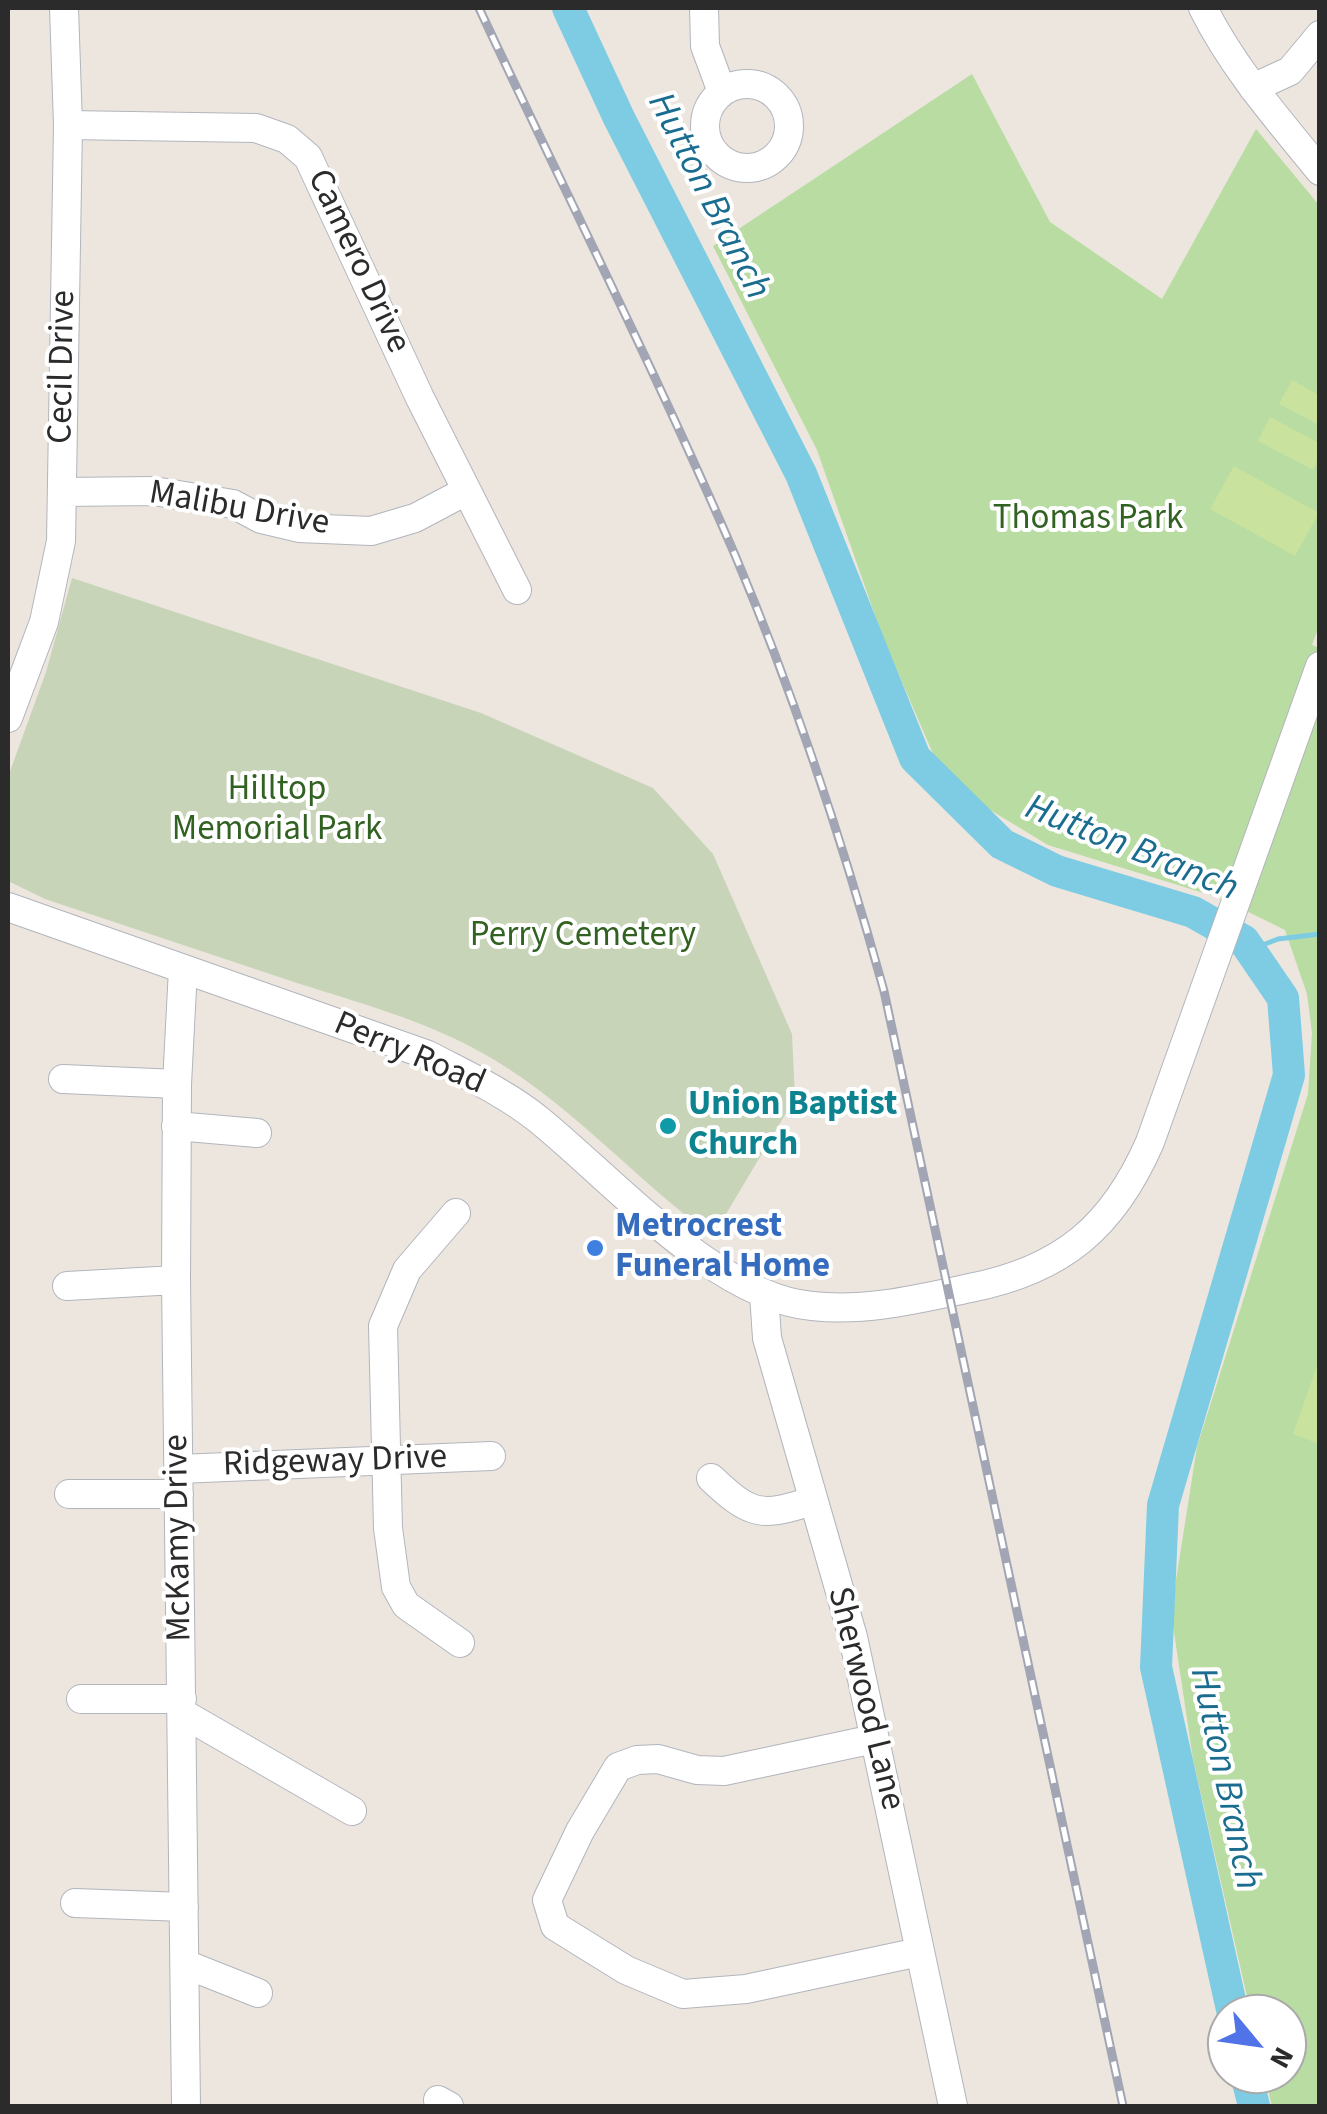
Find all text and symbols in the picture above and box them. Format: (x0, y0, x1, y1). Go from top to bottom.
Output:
water label: Hutton Branch (635, 86, 779, 308)
street label: Camero Drive (296, 164, 418, 360)
street label: Cecil Drive (42, 290, 86, 444)
street label: Malibu Drive (146, 474, 332, 546)
park label: Thomas Park (993, 499, 1183, 541)
park label: Hilltop Memorial Park (172, 770, 382, 852)
water label: Hutton Branch (1018, 787, 1244, 913)
park label: Perry Cemetery (470, 916, 696, 958)
street label: Perry Road (327, 1004, 491, 1106)
place label: Union Baptist Church (688, 1085, 897, 1167)
marker: Union Baptist Church (657, 1115, 679, 1137)
place label: Metrocrest Funeral Home (615, 1207, 830, 1289)
marker: Metrocrest Funeral Home (584, 1237, 606, 1259)
street label: McKamy Drive (157, 1434, 203, 1642)
street label: Ridgeway Drive (222, 1438, 448, 1488)
street label: Sherwood Lane (816, 1583, 912, 1815)
water label: Hutton Branch (1177, 1664, 1269, 1894)
north arrow (1207, 1994, 1307, 2094)
text: N (1259, 2040, 1303, 2075)

